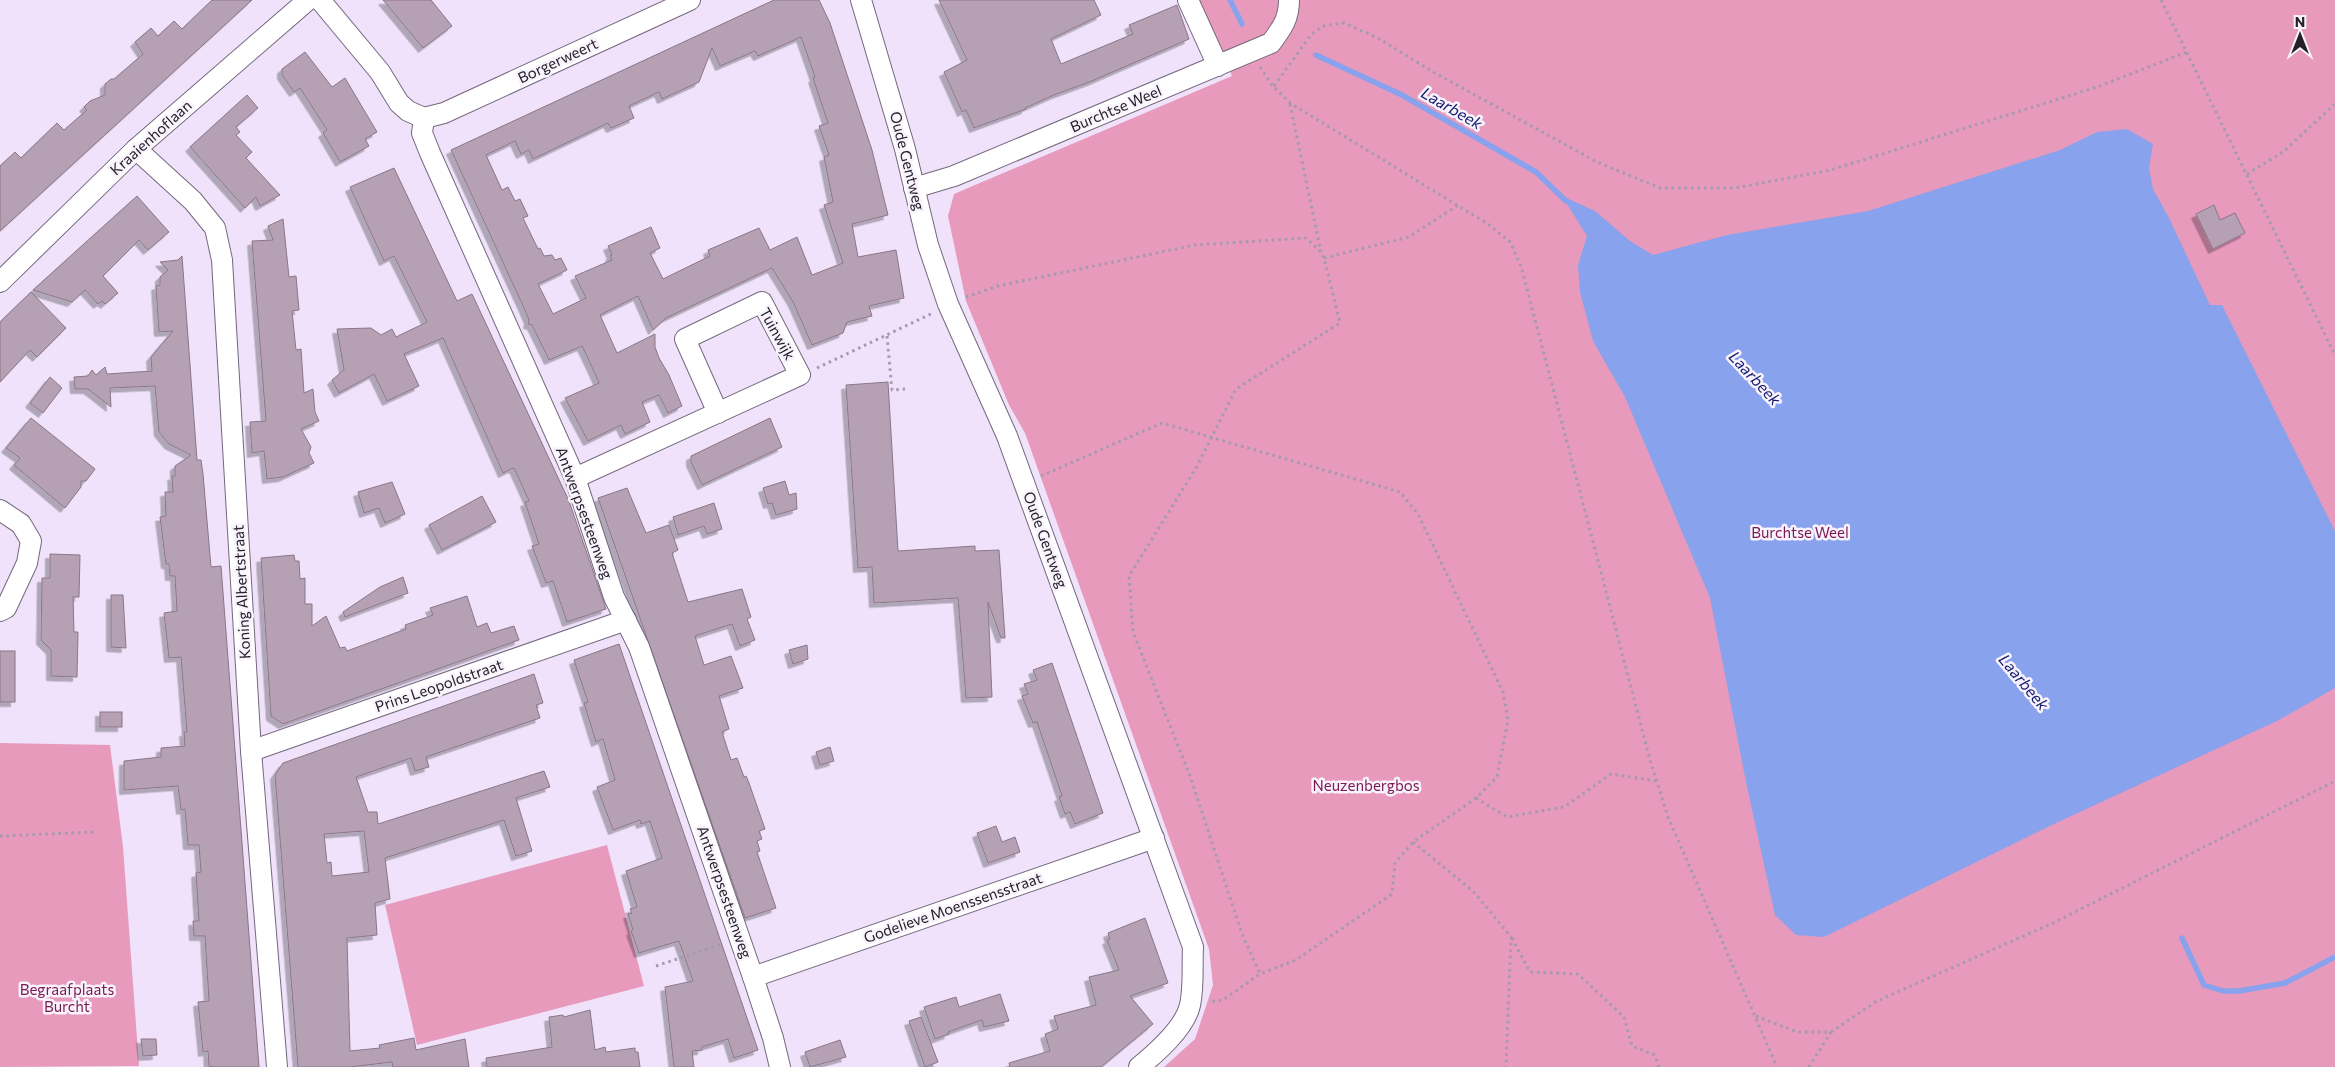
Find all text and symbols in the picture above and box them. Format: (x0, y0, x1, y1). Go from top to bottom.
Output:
north arrow (2275, 10, 2325, 60)
text: N (2295, 13, 2305, 30)
street label: Borgerweert (515, 34, 600, 86)
street label: Burchtse Weel (1067, 81, 1164, 135)
water label: Laarbeek (1418, 83, 1486, 133)
street label: Kraaienhoflaan (106, 96, 195, 179)
street label: Oude Gentweg (887, 109, 929, 212)
street label: Tuinwijk (756, 304, 800, 363)
water label: Laarbeek (1725, 347, 1785, 409)
street label: Antwerpsesteenweg (553, 444, 617, 581)
street label: Oude Gentweg (1020, 489, 1072, 590)
park label: Burchtse Weel (1751, 523, 1849, 541)
street label: Koning Albertstraat (229, 525, 254, 660)
water label: Laarbeek (1995, 650, 2053, 714)
street label: Prins Leopoldstraat (372, 655, 505, 715)
park label: Neuzenbergbos (1313, 776, 1420, 794)
street label: Antwerpsesteenweg (694, 823, 756, 960)
street label: Godelieve Moenssensstraat (861, 868, 1044, 946)
park label: Begraafplaats Burcht (20, 980, 114, 1015)

